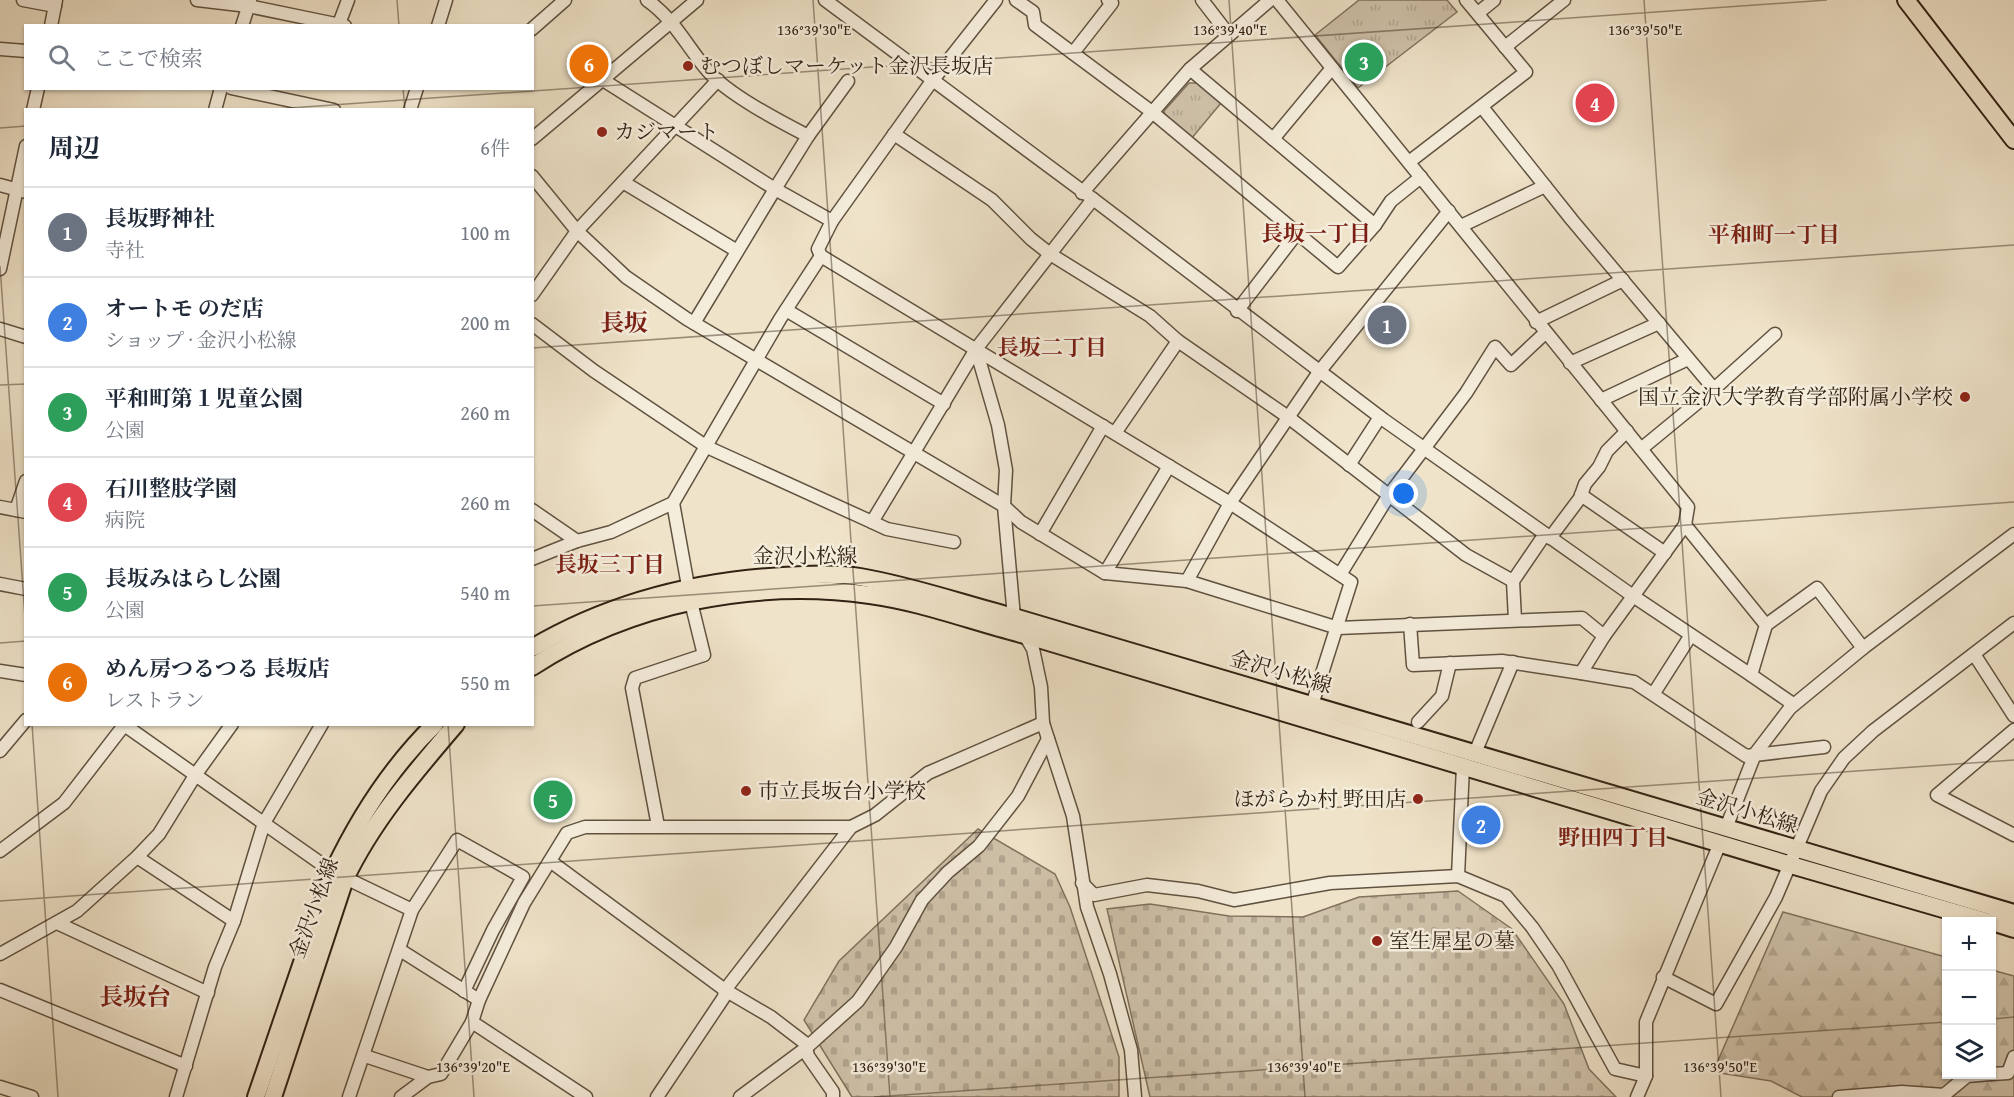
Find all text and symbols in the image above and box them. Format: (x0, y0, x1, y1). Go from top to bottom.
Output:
text: 136°39'30"E (777, 19, 851, 40)
text: 136°39'40"E (1193, 19, 1267, 40)
text: 136°39'50"E (1608, 19, 1682, 40)
search box (24, 24, 534, 90)
pin: 3 (1344, 40, 1384, 84)
icon: search (45, 41, 78, 74)
text: ここで検索 (93, 42, 203, 74)
pin: 6 (570, 42, 608, 86)
place label: むつぼしマーケット金沢長坂店 (700, 50, 993, 81)
marker: むつぼしマーケット金沢長坂店 (681, 59, 695, 73)
pin: 4 (1576, 80, 1614, 126)
place label: カジマート (614, 116, 719, 147)
marker: カジマート (595, 125, 609, 139)
text: 周辺 (48, 128, 100, 167)
text: 6件 (480, 133, 510, 162)
text: 長坂野神社 (105, 202, 215, 234)
district label: 長坂一丁目 (1261, 217, 1371, 249)
text: 1 (62, 218, 73, 247)
text: 100 m (460, 218, 510, 247)
district label: 平和町一丁目 (1708, 218, 1840, 250)
text: 寺社 (105, 235, 145, 264)
text: オートモ のだ店 (105, 292, 264, 324)
pin: 1 (1368, 302, 1406, 348)
district label: 長坂 (600, 305, 648, 340)
text: 2 (62, 308, 73, 337)
text: 200 m (460, 308, 510, 337)
text: ショップ · 金沢小松線 (105, 325, 297, 354)
district label: 長坂二丁目 (997, 331, 1107, 363)
place label: 国立金沢大学教育学部附属小学校 (1638, 381, 1953, 412)
text: 平和町第１児童公園 (105, 382, 303, 414)
marker: 国立金沢大学教育学部附属小学校 (1958, 390, 1972, 404)
text: 3 (62, 398, 73, 427)
text: 260 m (460, 398, 510, 427)
text: 公園 (105, 415, 145, 444)
text: 石川整肢学園 (105, 472, 237, 504)
your location (1389, 479, 1418, 508)
text: 4 (62, 488, 73, 517)
text: 260 m (460, 488, 510, 517)
text: 病院 (105, 505, 145, 534)
street label: 金沢小松線 (753, 540, 858, 571)
district label: 長坂三丁目 (555, 548, 665, 580)
text: 長坂みはらし公園 (105, 562, 281, 594)
text: 5 (62, 578, 73, 607)
text: 540 m (460, 578, 510, 607)
text: 公園 (105, 595, 145, 624)
street label: 金沢小松線 (1226, 642, 1336, 701)
text: めん房つるつる 長坂店 (105, 652, 330, 684)
text: 6 (62, 668, 73, 697)
text: 550 m (460, 668, 510, 697)
text: レストラン (105, 685, 204, 714)
place label: 市立長坂台小学校 (758, 775, 926, 806)
pin: 5 (534, 778, 572, 822)
street label: 金沢小松線 (1692, 780, 1802, 841)
place label: ほがらか村 野田店 (1233, 783, 1406, 814)
marker: 市立長坂台小学校 (739, 784, 753, 798)
marker: ほがらか村 野田店 (1411, 792, 1425, 806)
pin: 2 (1462, 802, 1500, 848)
district label: 野田四丁目 (1558, 821, 1668, 853)
street label: 金沢小松線 (281, 853, 346, 962)
map controls (1942, 917, 1996, 1079)
button: + (1942, 917, 1996, 971)
place label: 室生犀星の墓 (1389, 925, 1515, 956)
marker: 室生犀星の墓 (1370, 934, 1384, 948)
button: − (1942, 971, 1996, 1025)
district label: 長坂台 (99, 979, 171, 1014)
button: layers (1942, 1025, 1996, 1079)
text: 136°39'20"E (436, 1056, 510, 1077)
text: 136°39'30"E (852, 1056, 926, 1077)
text: 136°39'40"E (1267, 1056, 1341, 1077)
text: 136°39'50"E (1683, 1056, 1757, 1077)

